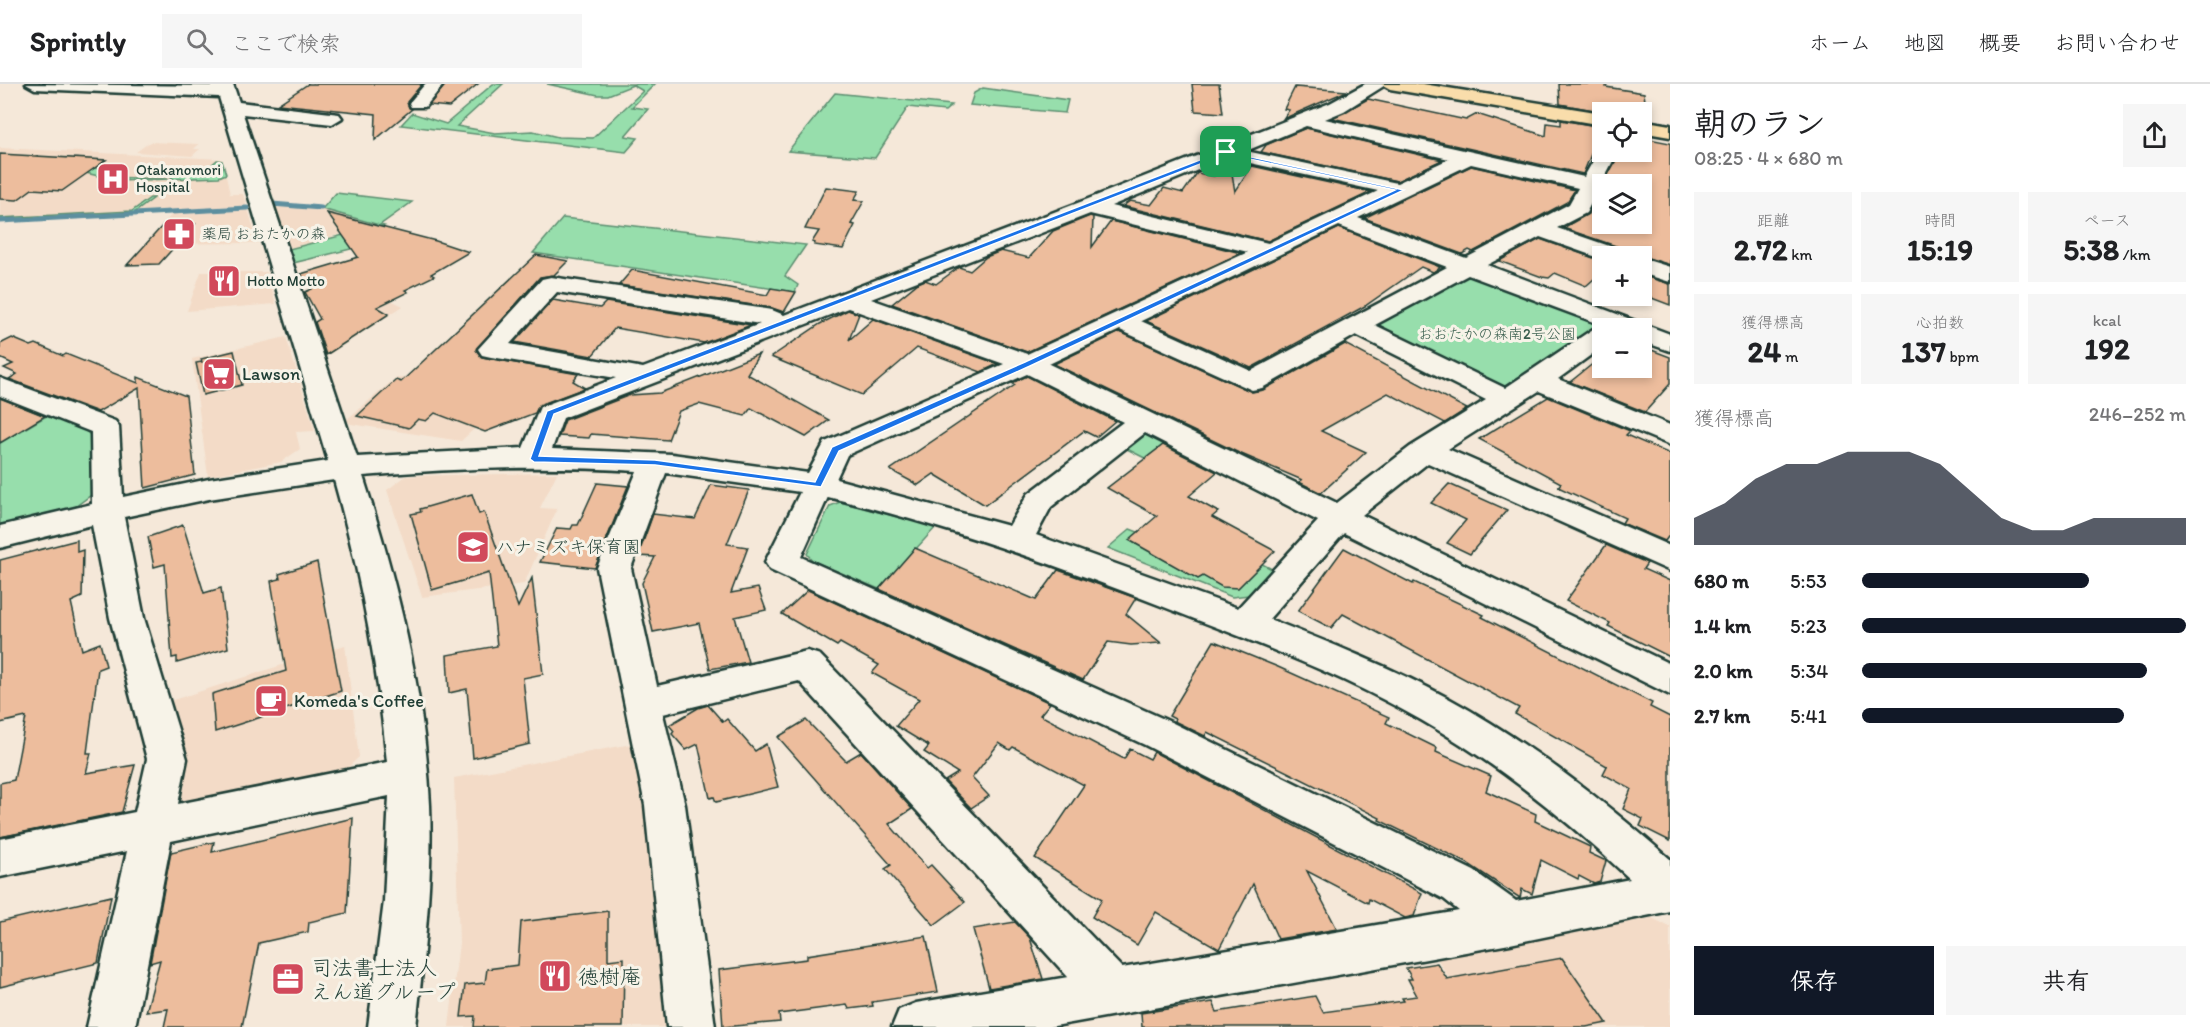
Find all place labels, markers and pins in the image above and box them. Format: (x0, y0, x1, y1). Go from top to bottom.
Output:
pin (1200, 126, 1251, 177)
hospital icon: Otakanomori Hospital (95, 161, 131, 197)
place label: Otakanomori Hospital (136, 161, 221, 196)
pharmacy icon: 薬局 おおたかの森 (161, 216, 197, 252)
place label: 薬局 おおたかの森 (202, 225, 325, 243)
restaurant icon: Hotto Motto (206, 263, 242, 299)
place label: Hotto Motto (247, 272, 325, 290)
supermarket icon: Lawson (201, 356, 237, 392)
place label: Lawson (242, 363, 300, 385)
school or university icon: ハナミズキ保育園 (455, 529, 491, 565)
place label: ハナミズキ保育園 (496, 536, 641, 558)
cafe icon: Komeda's Coffee (253, 683, 289, 719)
place label: Komeda's Coffee (294, 690, 424, 712)
place label: 司法書士法人 えん道グループ (311, 955, 456, 1004)
restaurant icon: 徳樹庵 (537, 958, 573, 994)
office icon: 司法書士法人 えん道グループ (270, 961, 306, 997)
place label: 徳樹庵 (578, 964, 641, 989)

